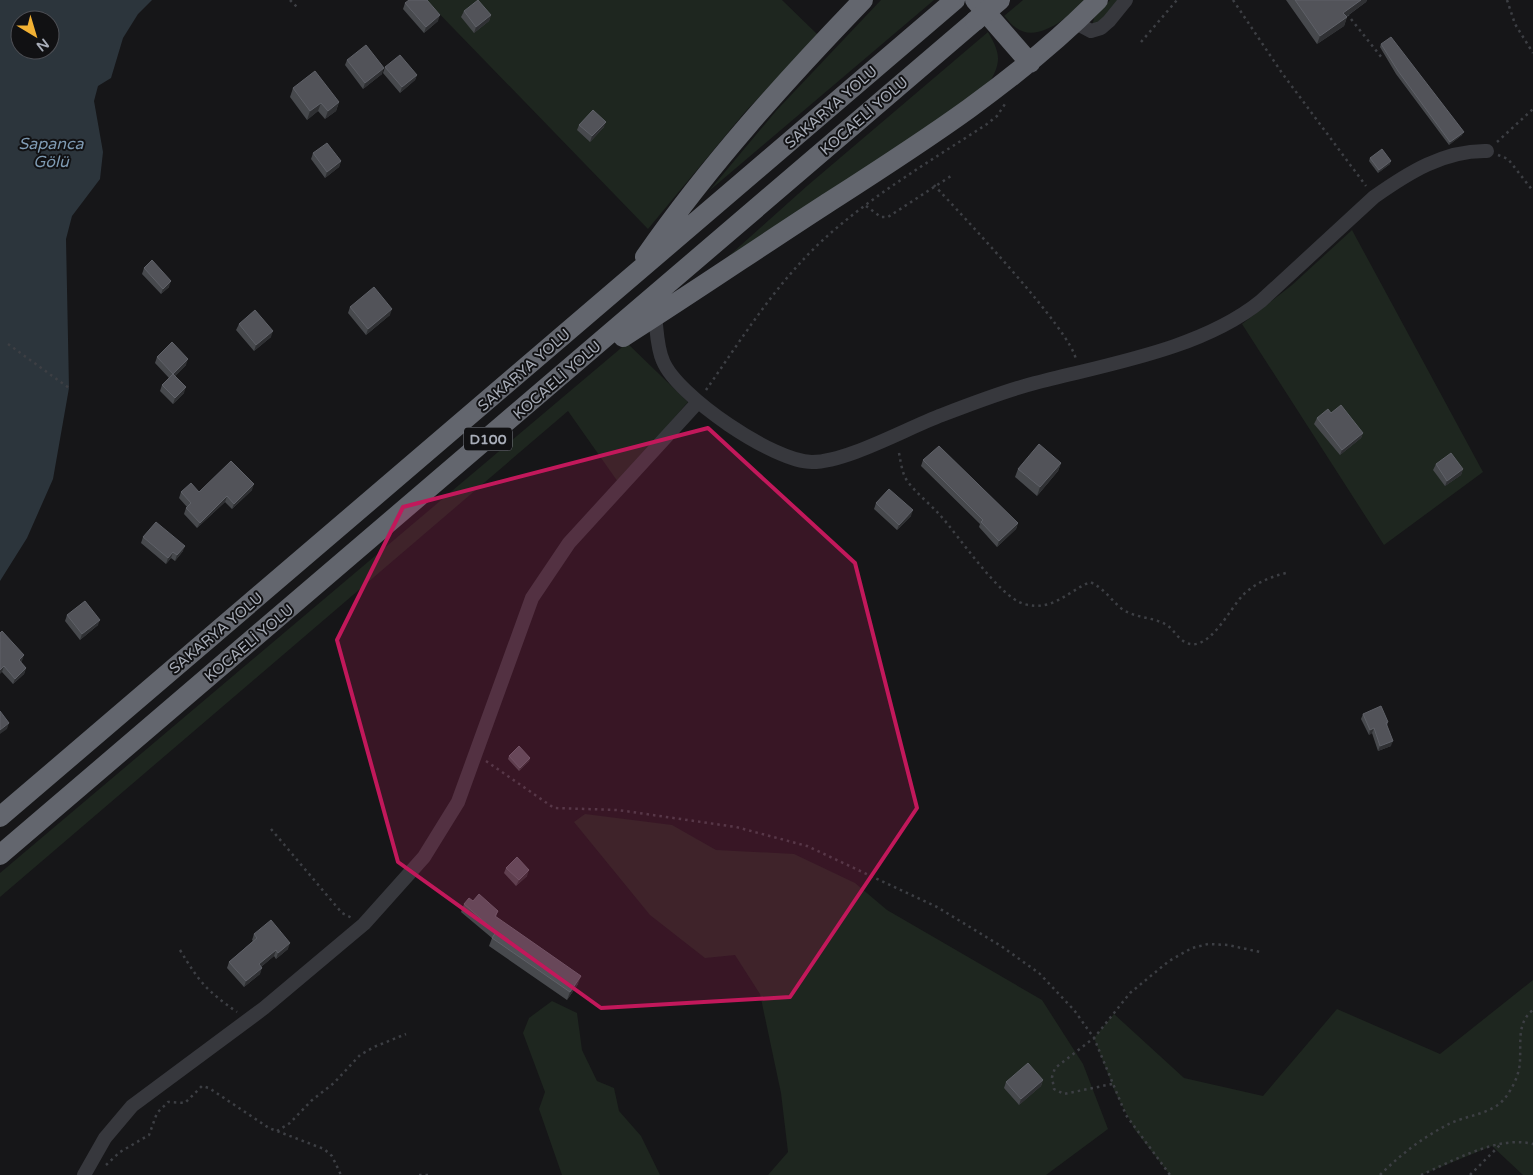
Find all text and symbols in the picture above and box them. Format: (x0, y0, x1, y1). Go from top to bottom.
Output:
north arrow (10, 10, 60, 60)
text: N (33, 35, 52, 55)
street label: SAKARYA YOLU (781, 62, 881, 152)
street label: KOCAELİ YOLU (816, 73, 912, 159)
water label: Sapanca Gölü (18, 134, 85, 172)
street label: SAKARYA YOLU (474, 325, 574, 415)
street label: KOCAELİ YOLU (509, 337, 605, 423)
road number: D100 (464, 428, 512, 450)
street label: SAKARYA YOLU (165, 589, 267, 677)
street label: KOCAELİ YOLU (201, 600, 297, 686)

